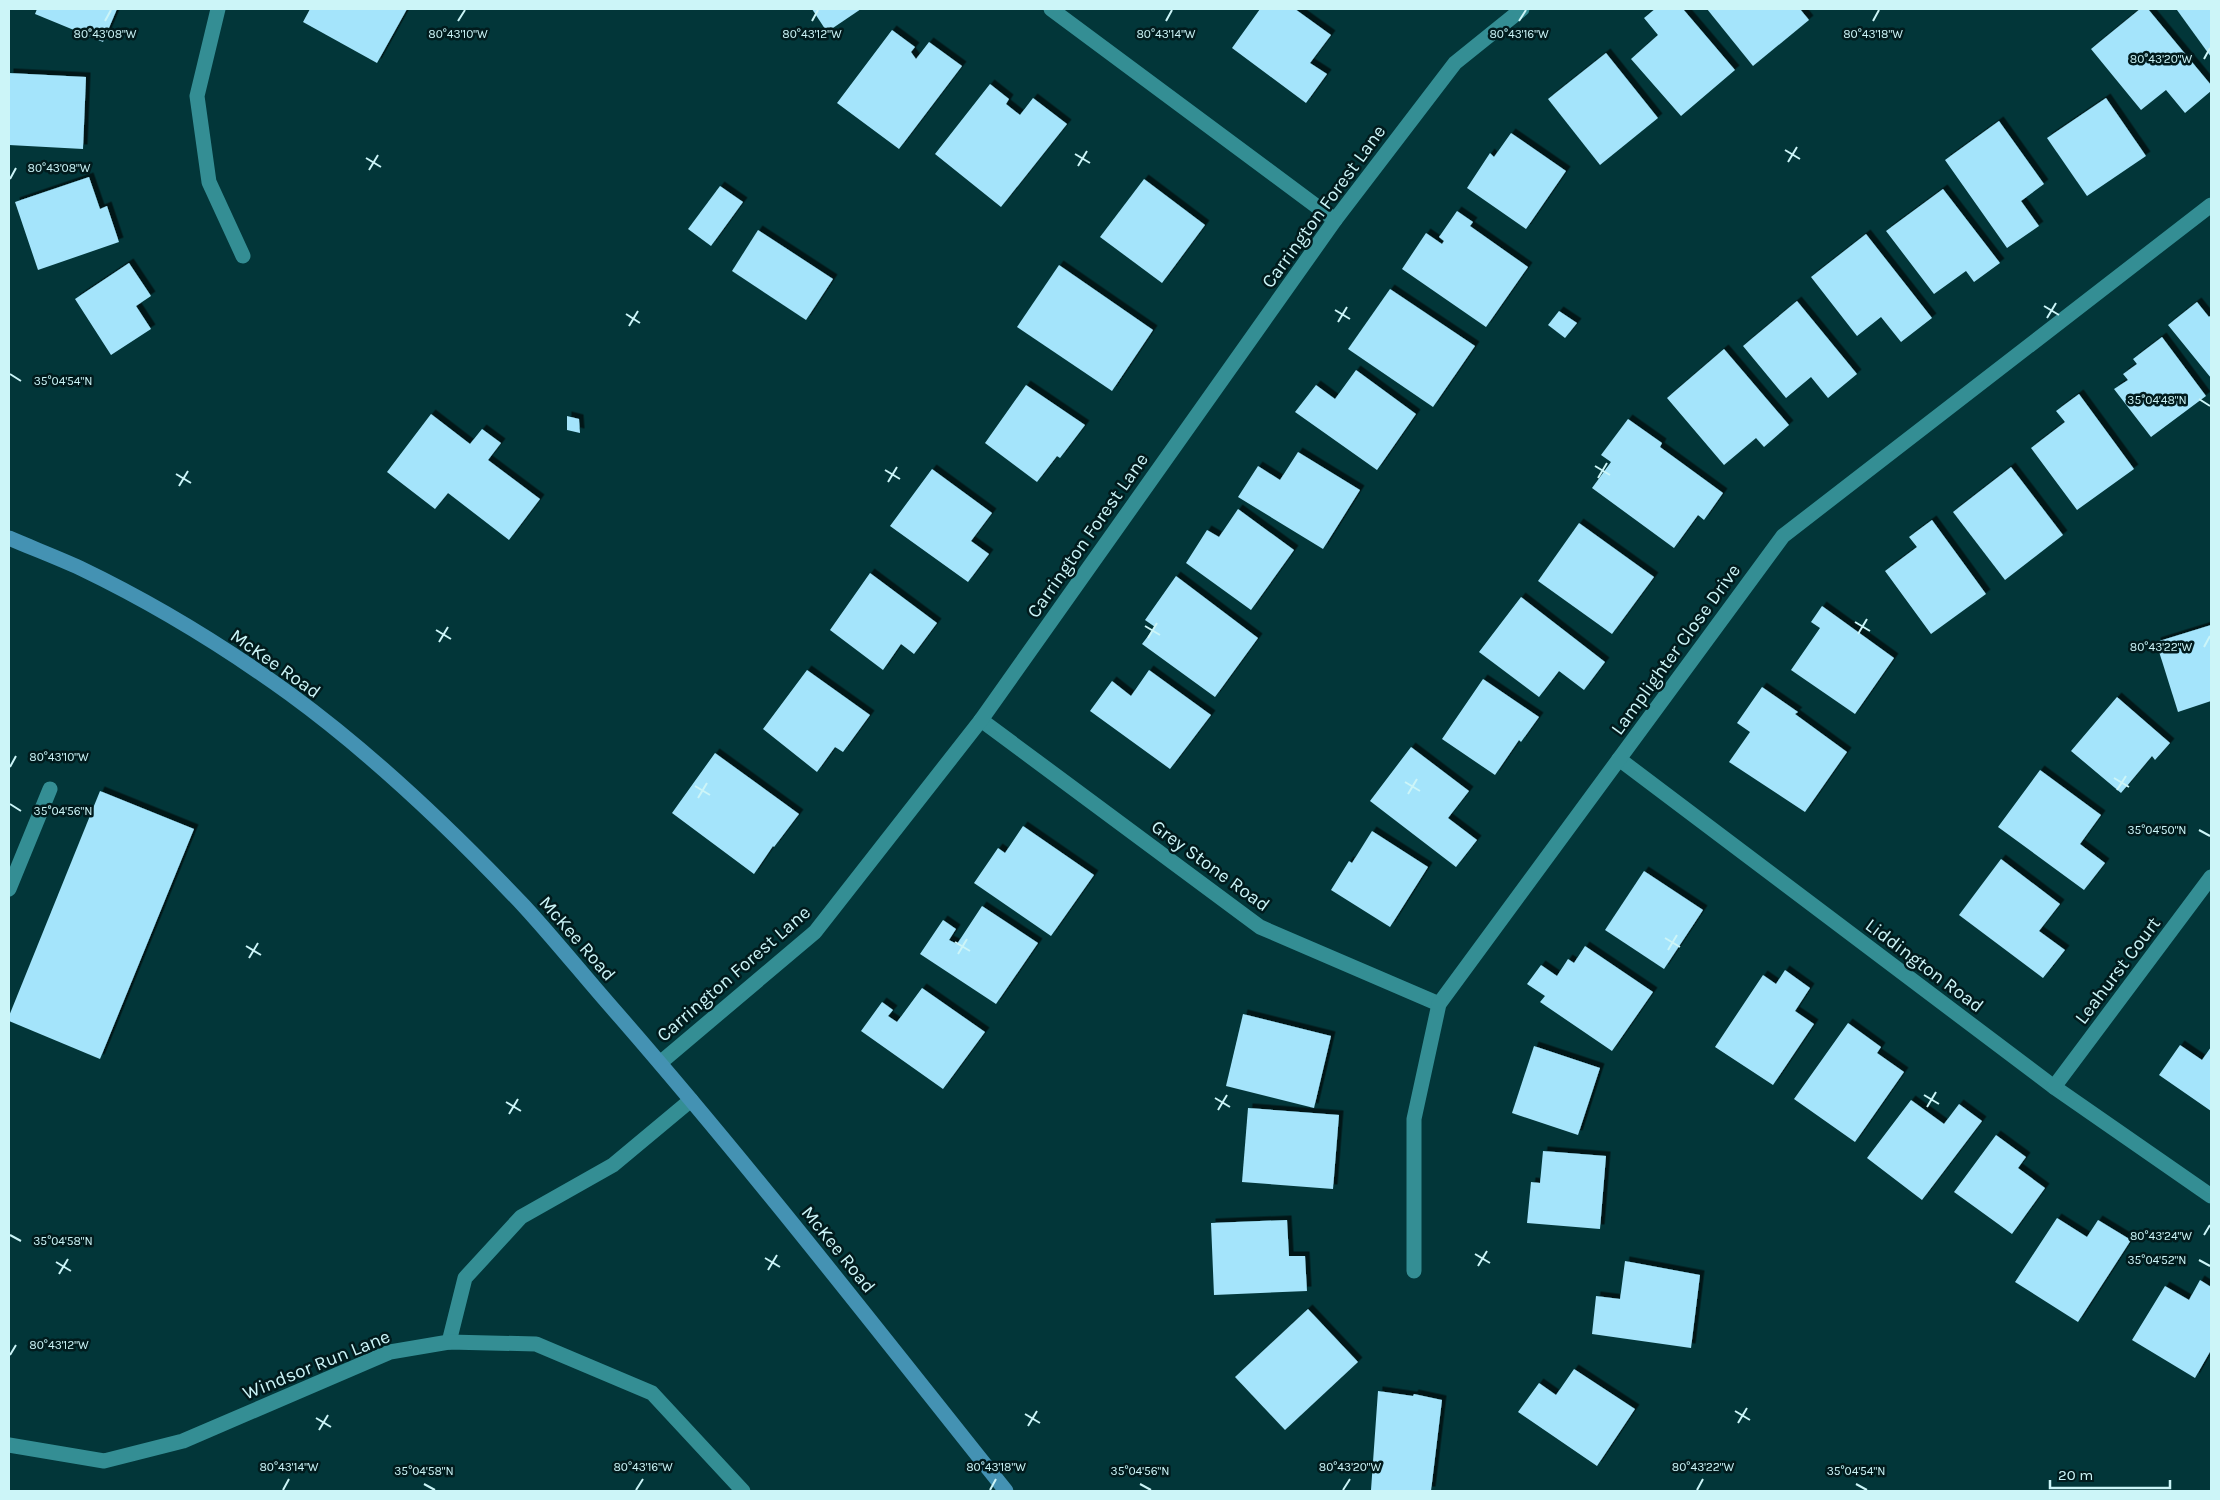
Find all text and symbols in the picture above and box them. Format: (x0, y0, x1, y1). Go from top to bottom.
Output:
text: 80°43'08"W (74, 27, 137, 41)
text: 80°43'10"W (428, 27, 488, 41)
text: 80°43'12"W (782, 27, 842, 41)
text: 80°43'14"W (1136, 27, 1196, 41)
text: 80°43'16"W (1489, 27, 1549, 41)
text: 80°43'18"W (1843, 27, 1903, 41)
text: 80°43'20"W (2130, 52, 2192, 66)
street label: Carrington Forest Lane (1257, 121, 1390, 292)
text: 80°43'08"W (28, 161, 91, 175)
text: 35°04'54"N (34, 374, 92, 388)
text: 35°04'48"N (2127, 393, 2187, 407)
street label: Carrington Forest Lane (1023, 449, 1153, 622)
street label: Lamplighter Close Drive (1606, 560, 1745, 739)
street label: McKee Road (226, 625, 325, 703)
text: 80°43'22"W (2130, 640, 2192, 654)
text: 80°43'10"W (29, 750, 89, 764)
text: 35°04'56"N (34, 804, 92, 818)
street label: Grey Stone Road (1147, 816, 1274, 916)
text: 35°04'50"N (2127, 823, 2187, 837)
street label: McKee Road (534, 892, 620, 986)
street label: Carrington Forest Lane (653, 901, 815, 1046)
street label: Leahurst Court (2070, 913, 2165, 1028)
street label: Liddington Road (1861, 914, 1988, 1017)
street label: McKee Road (797, 1202, 880, 1297)
text: 80°43'24"W (2130, 1229, 2192, 1243)
text: 35°04'58"N (33, 1234, 93, 1248)
text: 35°04'52"N (2128, 1253, 2187, 1267)
street label: Windsor Run Lane (240, 1325, 393, 1404)
text: 80°43'12"W (29, 1338, 89, 1352)
scale bar (2050, 1458, 2170, 1490)
text: 80°43'14"W (259, 1460, 319, 1474)
text: 80°43'16"W (613, 1460, 673, 1474)
text: 80°43'18"W (966, 1460, 1026, 1474)
text: 80°43'20"W (1319, 1460, 1381, 1474)
text: 80°43'22"W (1672, 1460, 1734, 1474)
text: 35°04'58"N (394, 1464, 454, 1478)
text: 35°04'56"N (1111, 1464, 1169, 1478)
text: 35°04'54"N (1827, 1464, 1885, 1478)
text: 20 m (2058, 1466, 2093, 1484)

